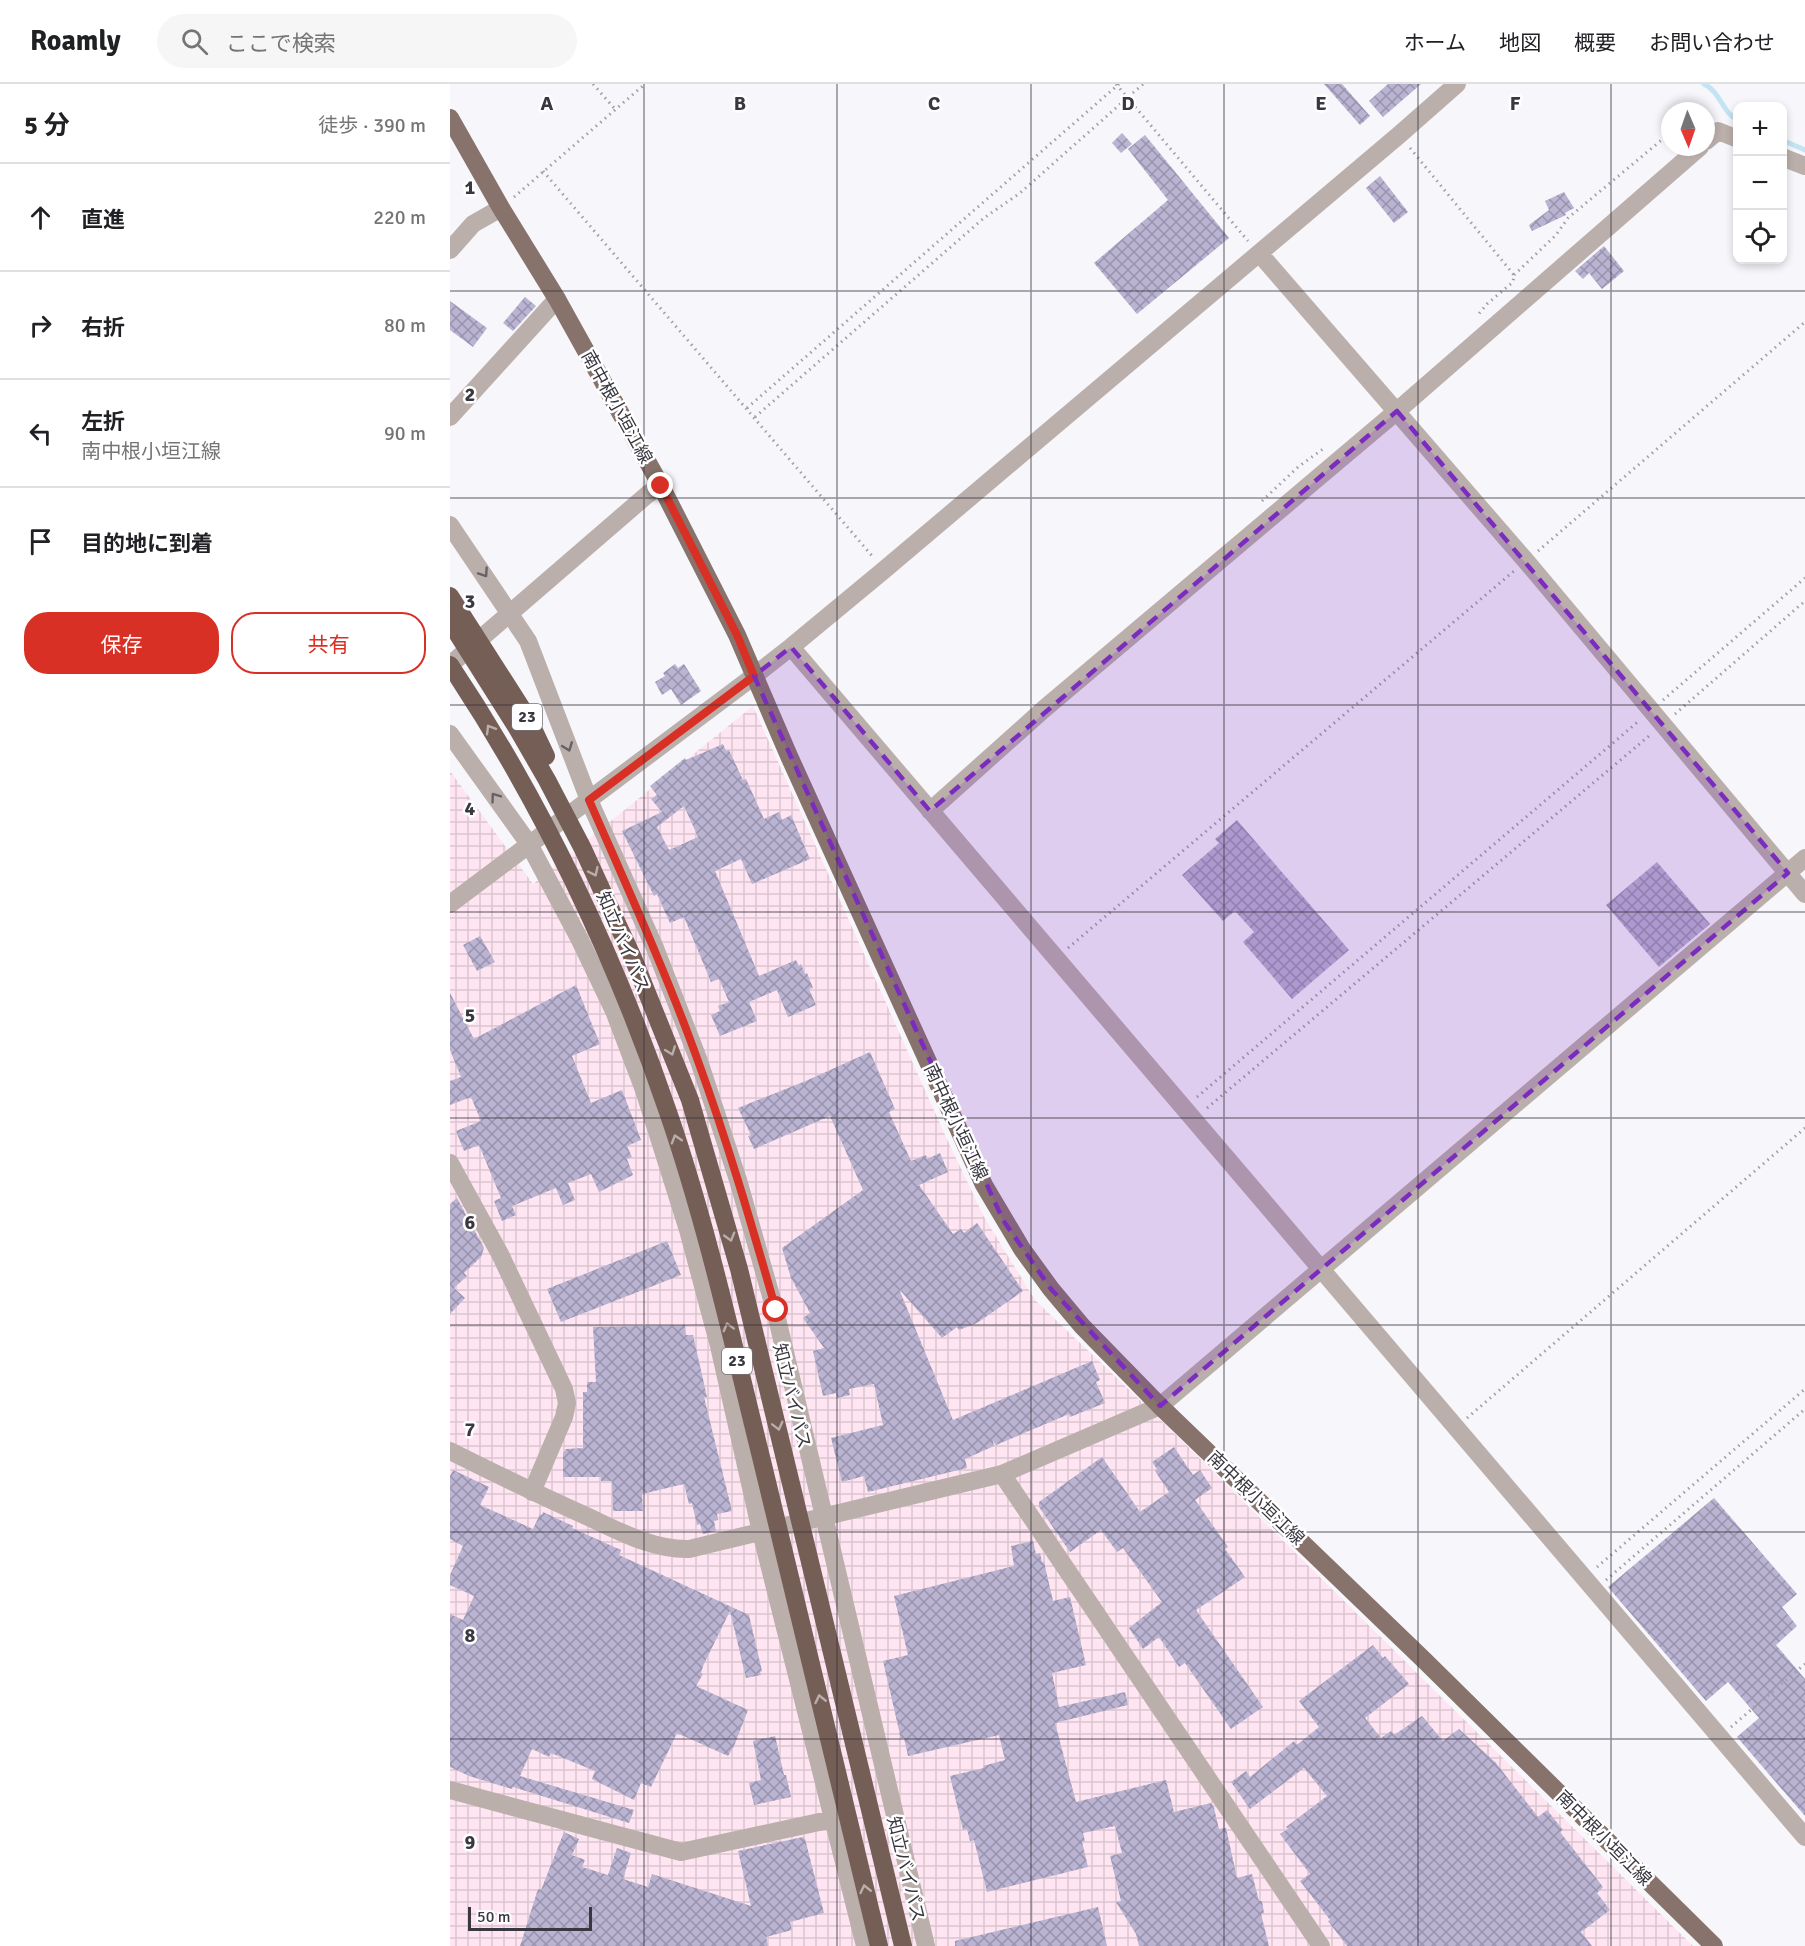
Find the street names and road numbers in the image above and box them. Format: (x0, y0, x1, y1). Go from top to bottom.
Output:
street label: 南中根小垣江線 (577, 347, 657, 467)
road number: 23 (512, 704, 542, 730)
street label: 知立バイパス (592, 888, 654, 996)
street label: 南中根小垣江線 (919, 1060, 993, 1184)
street label: 知立バイパス (768, 1341, 816, 1451)
road number: 23 (722, 1348, 752, 1374)
street label: 南中根小垣江線 (1203, 1446, 1309, 1550)
street label: 南中根小垣江線 (1552, 1786, 1656, 1890)
street label: 知立バイパス (882, 1814, 930, 1924)

